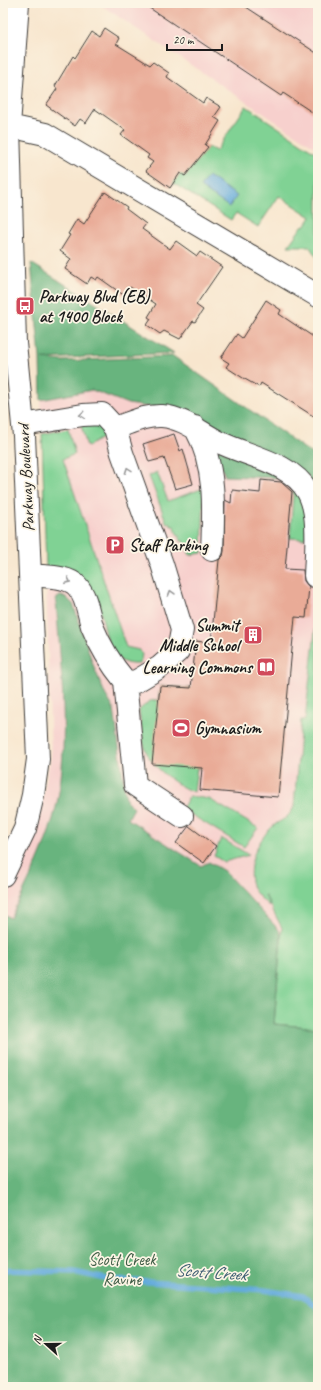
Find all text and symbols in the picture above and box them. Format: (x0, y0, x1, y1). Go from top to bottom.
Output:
scale bar (167, 26, 222, 52)
text: 20 m (173, 32, 195, 48)
place label: Parkway Blvd (EB) at 1400 Block (39, 286, 151, 327)
bus stop icon: Parkway Blvd (EB) at 1400 Block (14, 295, 36, 317)
one-way arrow (79, 411, 86, 420)
street label: Parkway Boulevard (13, 421, 39, 532)
one-way arrow (125, 467, 133, 474)
parking icon: Staff Parking (104, 534, 126, 556)
place label: Staff Parking (129, 535, 209, 556)
one-way arrow (64, 576, 72, 584)
one-way arrow (167, 590, 176, 597)
place label: Summit Middle School (159, 615, 242, 656)
building icon: Summit Middle School (242, 624, 264, 646)
library icon: Learning Commons (255, 656, 277, 678)
place label: Learning Commons (143, 657, 254, 678)
sports icon: Gymnasium (170, 717, 192, 739)
place label: Gymnasium (195, 718, 263, 739)
park label: Scott Creek Ravine (89, 1249, 157, 1290)
water label: Scott Creek (175, 1259, 251, 1286)
north arrow (26, 1324, 66, 1364)
text: N (29, 1333, 45, 1346)

